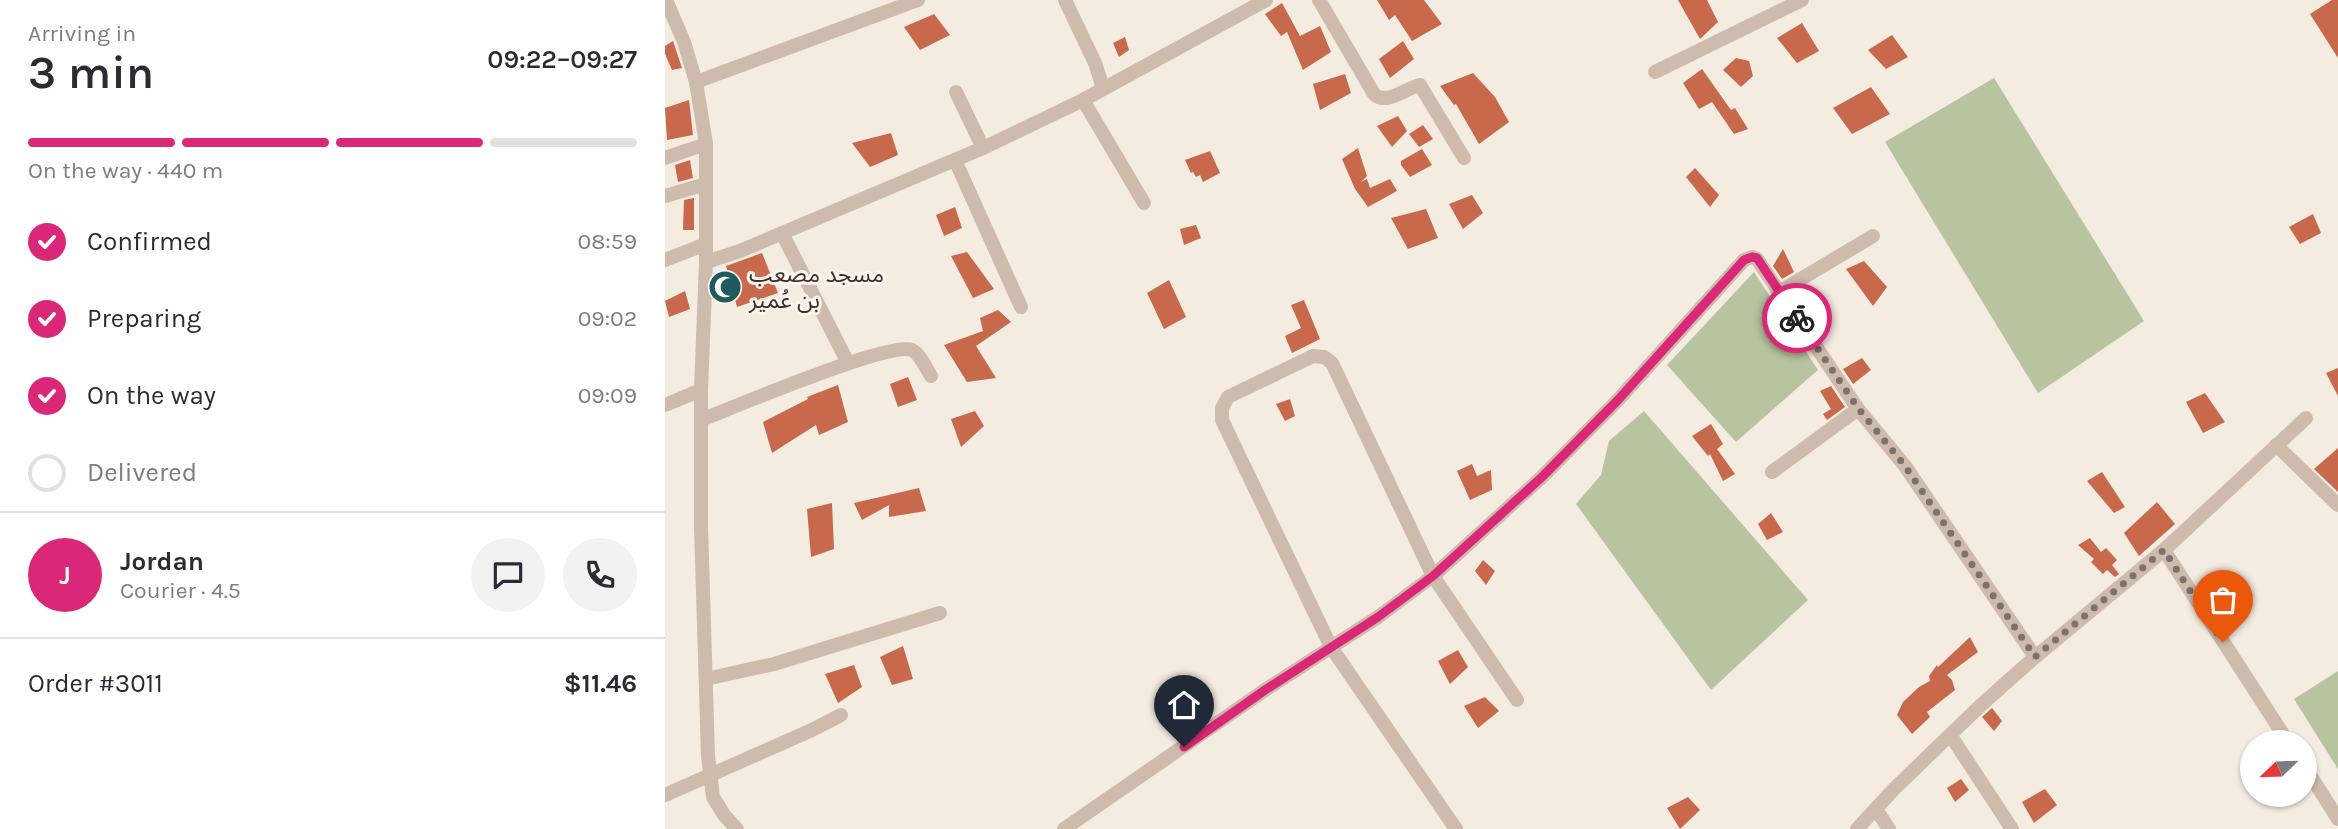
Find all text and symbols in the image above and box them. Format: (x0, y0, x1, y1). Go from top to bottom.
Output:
text: Arriving in (28, 20, 136, 47)
text: 09:22–09:27 (487, 44, 637, 75)
text: 3 min (28, 46, 154, 100)
text: On the way · 440 m (28, 157, 223, 184)
icon: check (28, 223, 66, 261)
text: Confirmed (87, 226, 212, 257)
text: 08:59 (578, 228, 637, 255)
place label: مسجد مصعب بن عُمير (748, 261, 884, 314)
mosque icon: مسجد مصعب بن عُمير (706, 268, 744, 306)
courier (1762, 283, 1832, 353)
icon: bike (1778, 299, 1816, 337)
icon: check (28, 300, 66, 338)
text: Preparing (87, 303, 201, 334)
text: 09:02 (578, 305, 637, 332)
icon: check (28, 377, 66, 415)
text: On the way (87, 380, 216, 411)
text: 09:09 (578, 382, 637, 409)
text: Delivered (87, 457, 197, 488)
button: chat (471, 538, 545, 612)
button: phone (563, 538, 637, 612)
text: Jordan (120, 546, 204, 577)
text: J (59, 560, 71, 591)
pin (2193, 570, 2253, 642)
text: Courier · 4.5 (120, 577, 241, 604)
icon: bag (2204, 581, 2242, 619)
text: Order #3011 (28, 668, 163, 699)
text: $11.46 (564, 668, 637, 699)
pin (1154, 675, 1214, 747)
icon: home (1165, 686, 1203, 724)
north arrow (2240, 730, 2317, 807)
map controls (2240, 730, 2317, 807)

